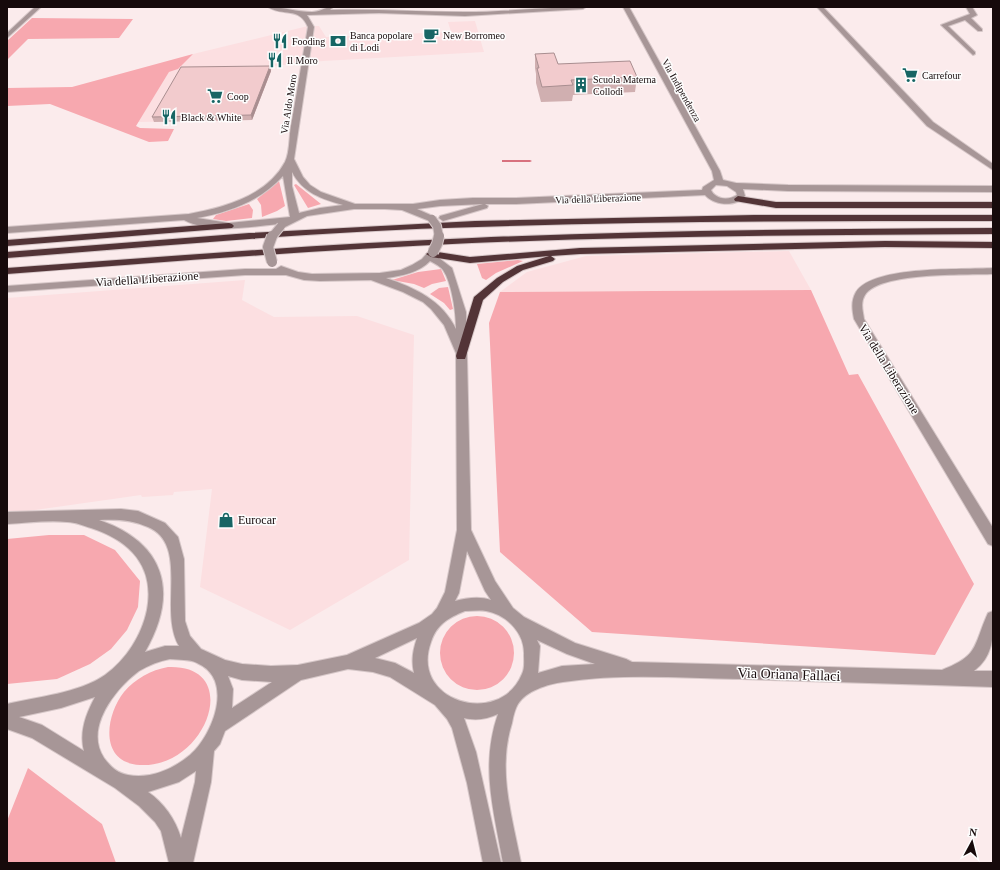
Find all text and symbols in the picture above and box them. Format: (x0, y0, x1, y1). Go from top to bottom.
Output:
cafe icon: New Borromeo (422, 26, 440, 44)
place label: Banca popolare di Lodi (350, 30, 413, 53)
place label: New Borromeo (443, 30, 505, 41)
restaurant icon: Fooding (271, 32, 289, 50)
bank icon: Banca popolare di Lodi (329, 32, 347, 50)
place label: Fooding (292, 36, 325, 47)
restaurant icon: Il Moro (266, 51, 284, 69)
place label: Il Moro (287, 55, 318, 66)
street label: Via Indipendenza (660, 57, 704, 124)
supermarket icon: Carrefour (901, 66, 919, 84)
place label: Carrefour (922, 70, 962, 81)
street label: Via Aldo Moro (278, 73, 299, 135)
place label: Scuola Materna Collodi (593, 74, 657, 97)
building icon: Scuola Materna Collodi (572, 76, 590, 94)
supermarket icon: Coop (206, 87, 224, 105)
place label: Coop (227, 91, 249, 102)
restaurant icon: Black & White (160, 108, 178, 126)
place label: Black & White (181, 112, 242, 123)
street label: Via della Liberazione (555, 191, 642, 205)
street label: Via della Liberazione (95, 268, 199, 290)
street label: Via della Liberazione (856, 322, 922, 416)
shop icon: Eurocar (217, 511, 235, 529)
place label: Eurocar (238, 513, 276, 527)
street label: Via Oriana Fallaci (737, 665, 841, 684)
north arrow (952, 822, 992, 862)
text: N (969, 826, 978, 839)

